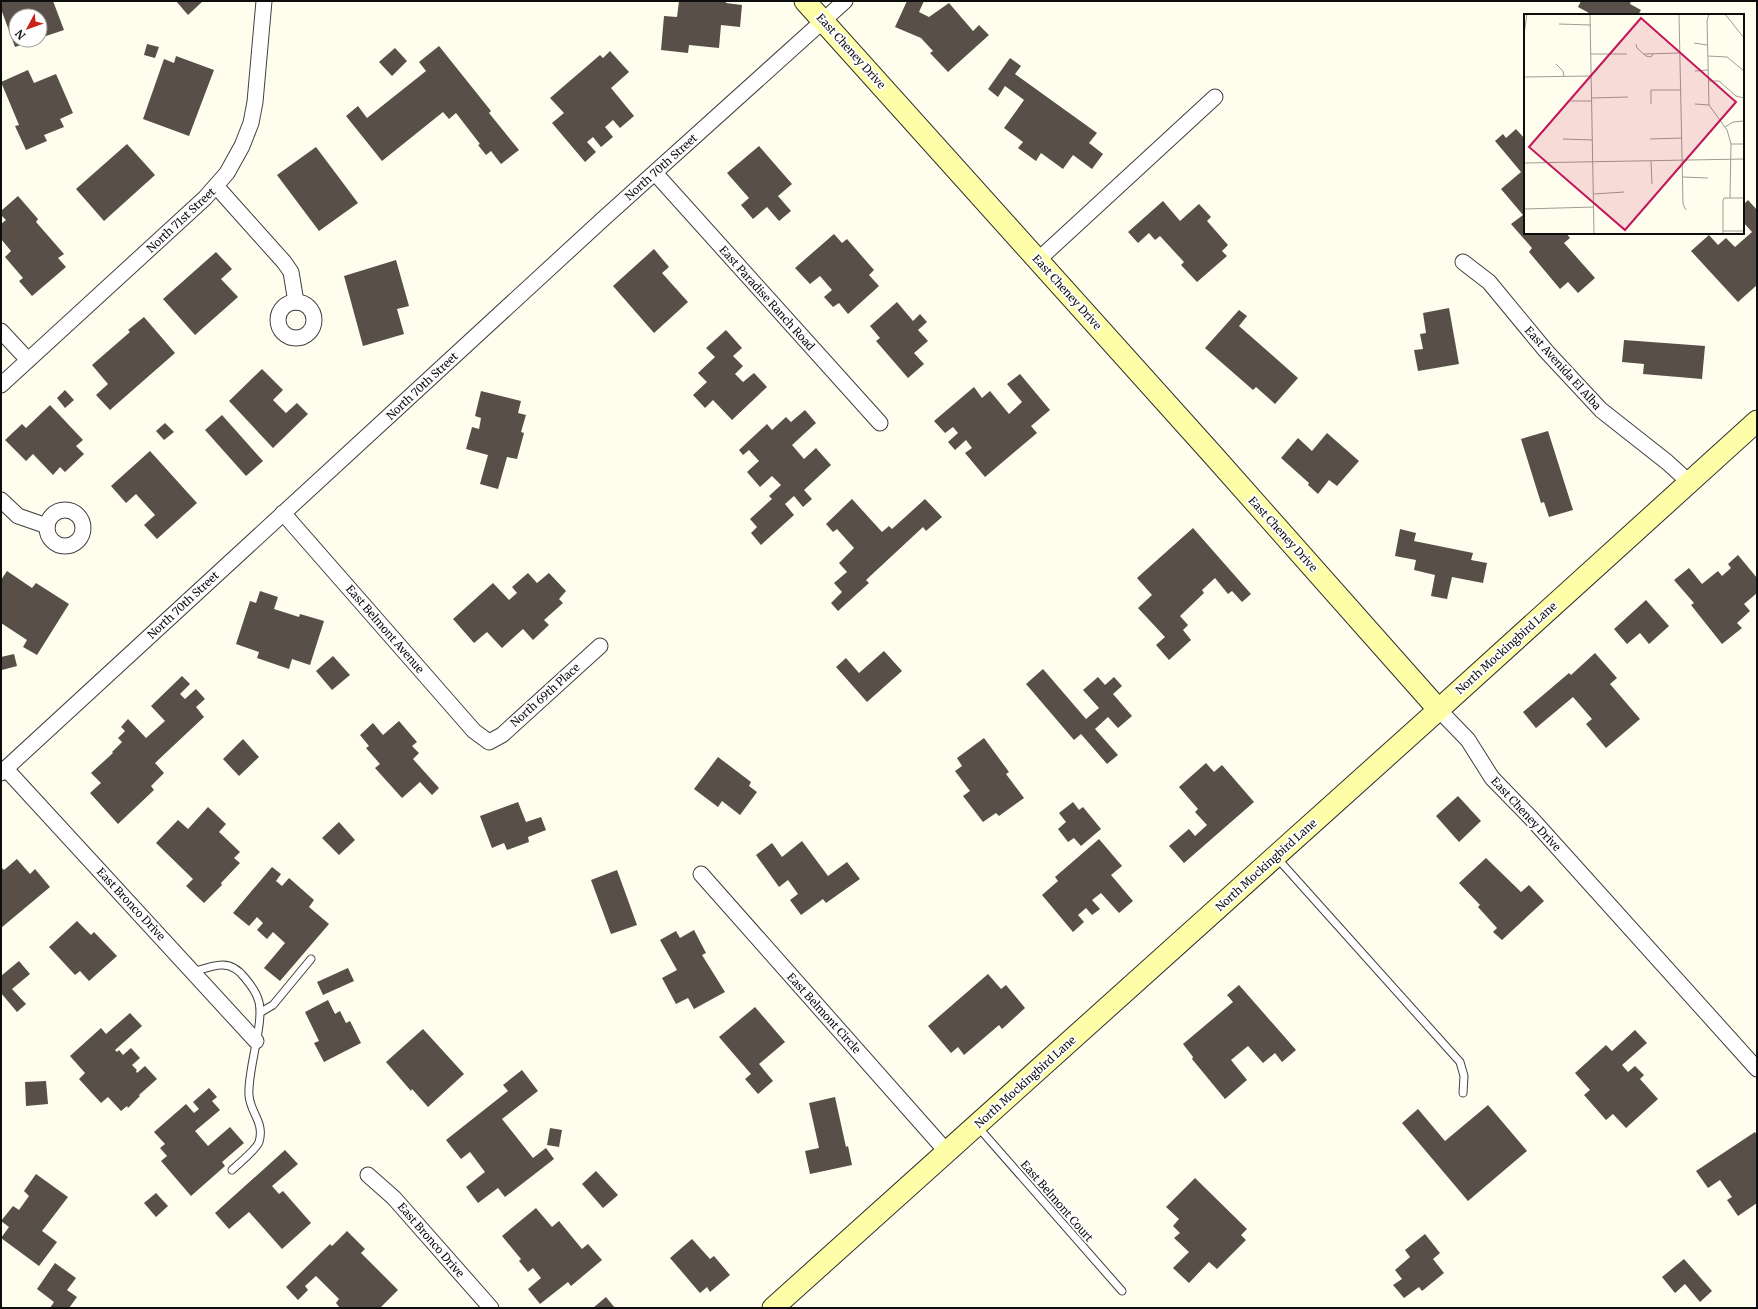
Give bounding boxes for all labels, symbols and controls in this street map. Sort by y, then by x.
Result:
north arrow [8,8,48,48]
street label: East Cheney Drive [814,11,889,92]
inset map [1524,14,1744,234]
text: N [12,26,29,42]
street label: North 70th Street [622,130,701,203]
street label: North 71st Street [144,184,219,255]
street label: East Paradise Ranch Road [716,243,818,354]
street label: East Cheney Drive [1030,252,1105,333]
street label: East Avenida El Alba [1522,323,1604,413]
street label: North 70th Street [383,349,461,423]
street label: East Cheney Drive [1246,494,1321,575]
street label: North 70th Street [144,568,222,642]
street label: East Belmont Avenue [343,582,427,676]
street label: North Mockingbird Lane [1453,599,1560,697]
street label: North 69th Place [507,660,583,730]
street label: East Cheney Drive [1488,774,1564,854]
street label: North Mockingbird Lane [1213,816,1320,914]
street label: East Bronco Drive [94,865,168,943]
street label: East Belmont Circle [784,970,864,1056]
street label: North Mockingbird Lane [972,1033,1079,1131]
street label: East Belmont Court [1018,1157,1097,1245]
street label: East Bronco Drive [395,1200,467,1280]

